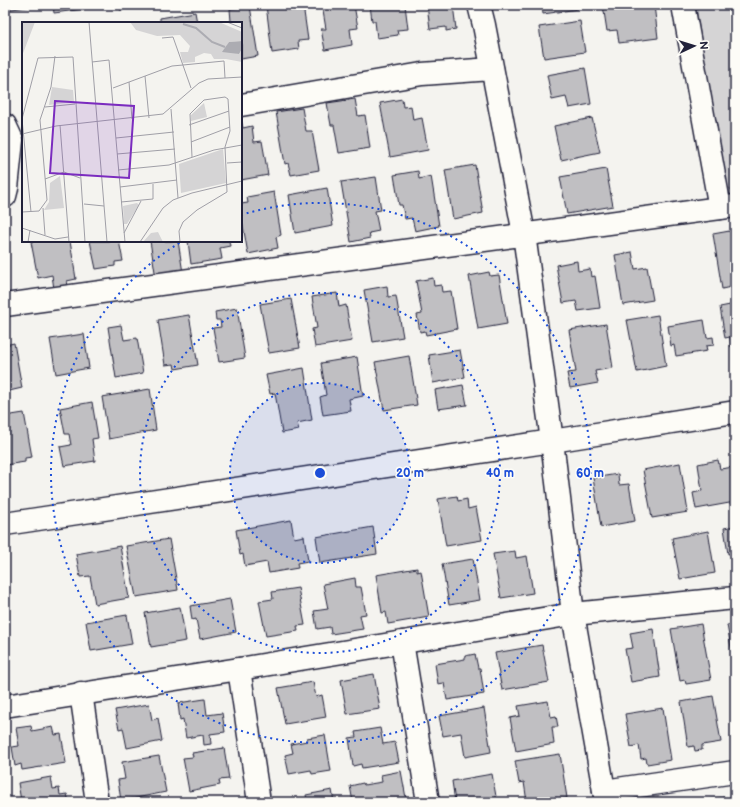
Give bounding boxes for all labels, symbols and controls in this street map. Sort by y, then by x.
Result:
inset map [22,22,242,242]
north arrow [674,26,714,66]
text: N [697,41,710,50]
centre of rings [313,466,327,480]
text: 20 m [396,466,424,481]
text: 40 m [486,466,514,481]
text: 60 m [576,466,604,481]

